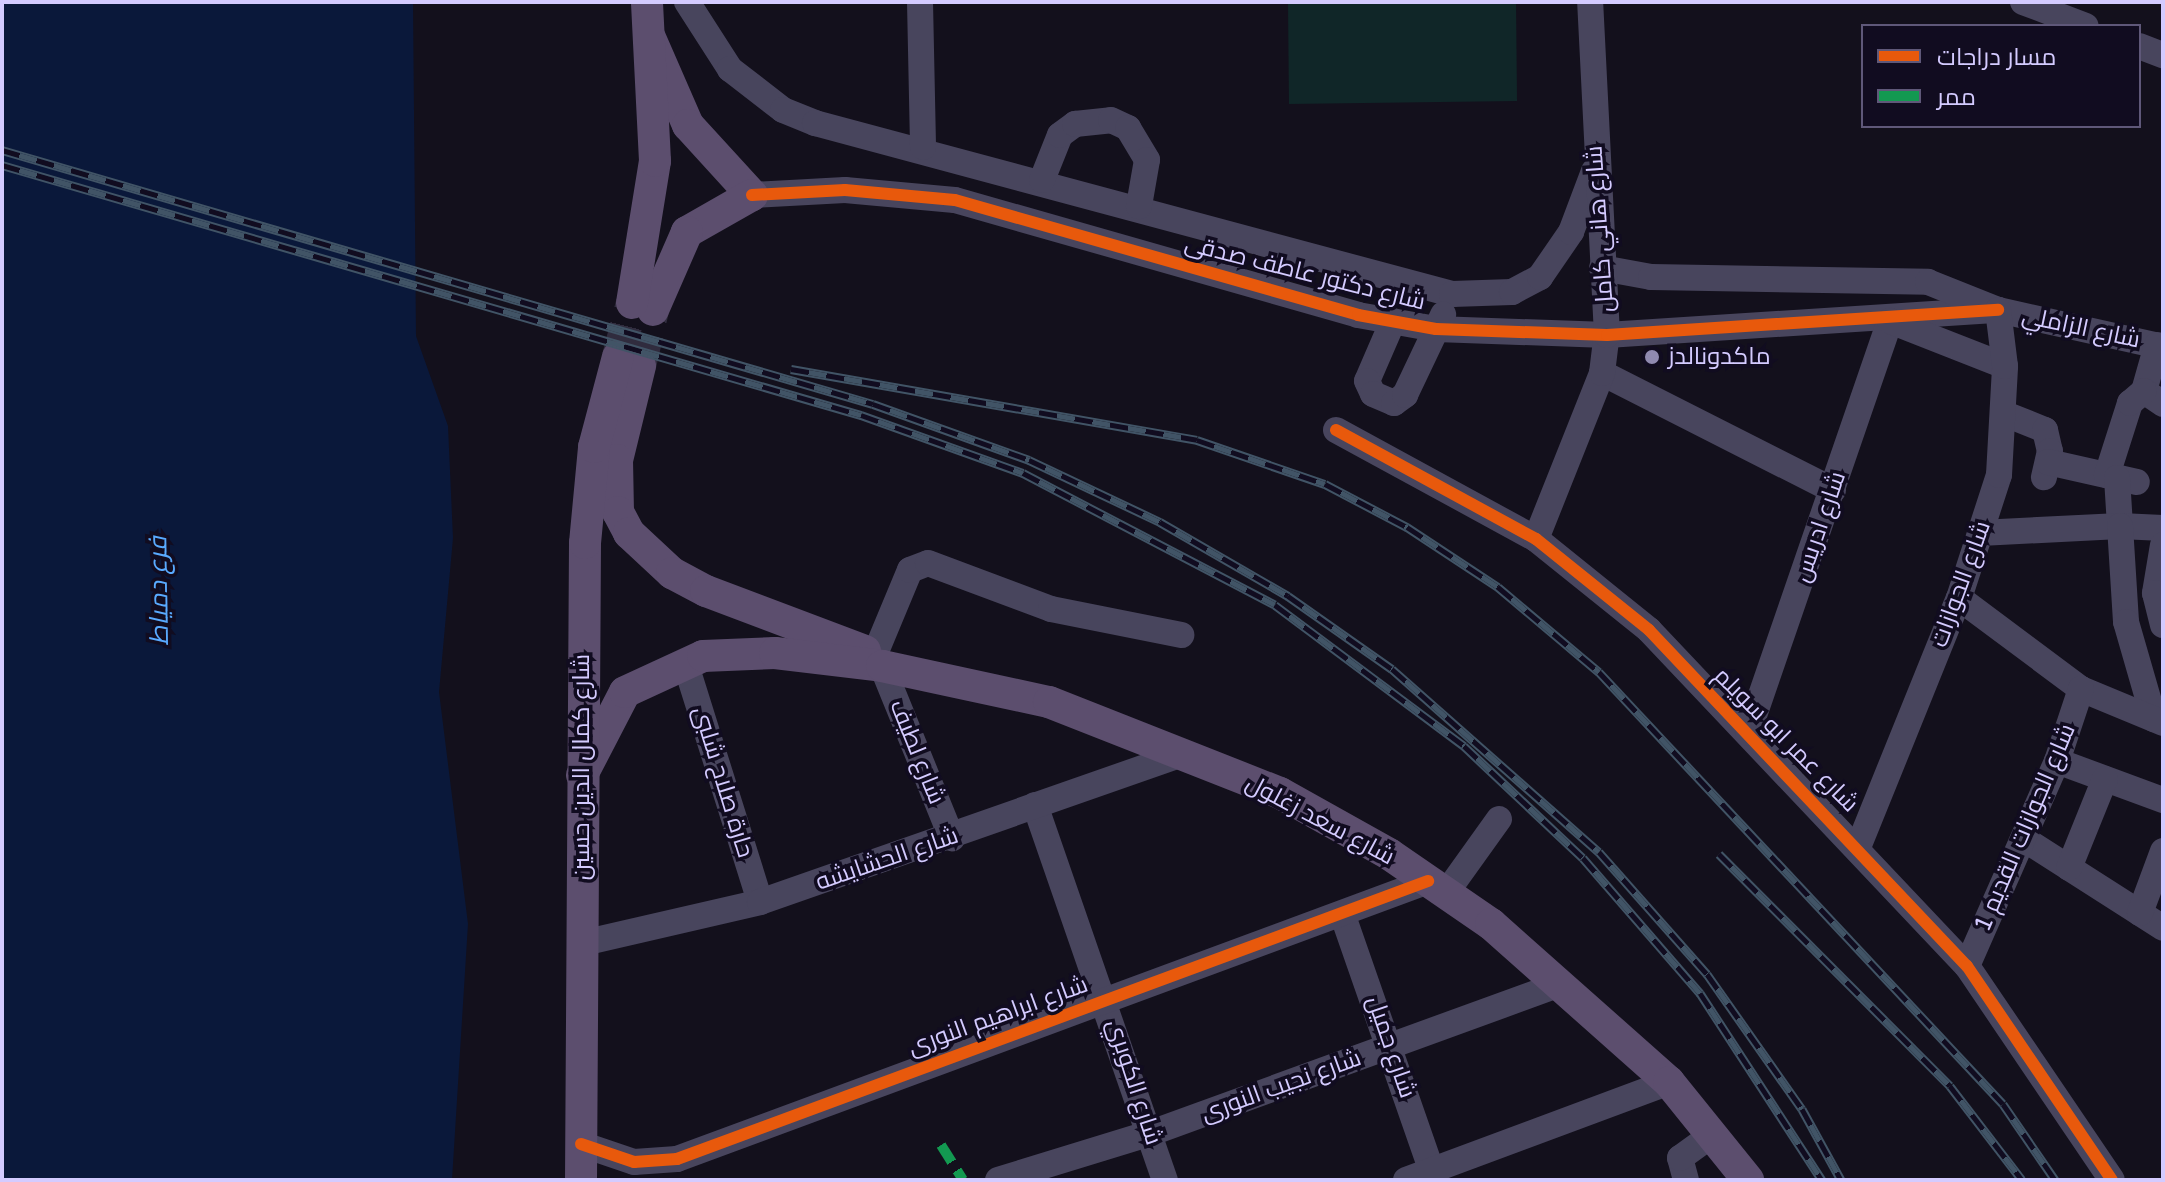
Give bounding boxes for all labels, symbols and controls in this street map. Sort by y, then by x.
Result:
legend [1861,24,2141,128]
text: مسار دراجات [1937,43,2056,72]
text: ممر [1937,83,1976,112]
street label: شارع هاني كامل [1580,145,1620,313]
street label: شارع دكتور عاطف صدقى [1182,229,1428,317]
street label: شارع الزاملي [2019,301,2143,355]
place label: ماكدونالدز [1668,343,1771,371]
marker: ماكدونالدز [1643,348,1661,366]
street label: شارع ادريس [1788,468,1852,586]
street label: شارع الجوازات [1925,517,1997,651]
water label: فرع دمياط [142,536,176,646]
street label: شارع كمال الدين حسين [568,654,596,880]
street label: شارع عمر ابو سويلم [1708,662,1864,818]
street label: شارع لطيف [883,696,951,808]
street label: حارة صلاح شلبى [686,703,760,861]
street label: شارع الجوازات القديم 1 [1968,720,2082,936]
street label: شارع سعد زغلول [1241,769,1399,871]
street label: شارع الحشايشه [812,821,962,897]
street label: شارع ابراهيم النورى [904,970,1092,1062]
street label: شارع جميل [1360,992,1422,1102]
street label: شارع الكوبري [1100,1015,1168,1149]
street label: شارع نجيب النورى [1197,1044,1365,1128]

